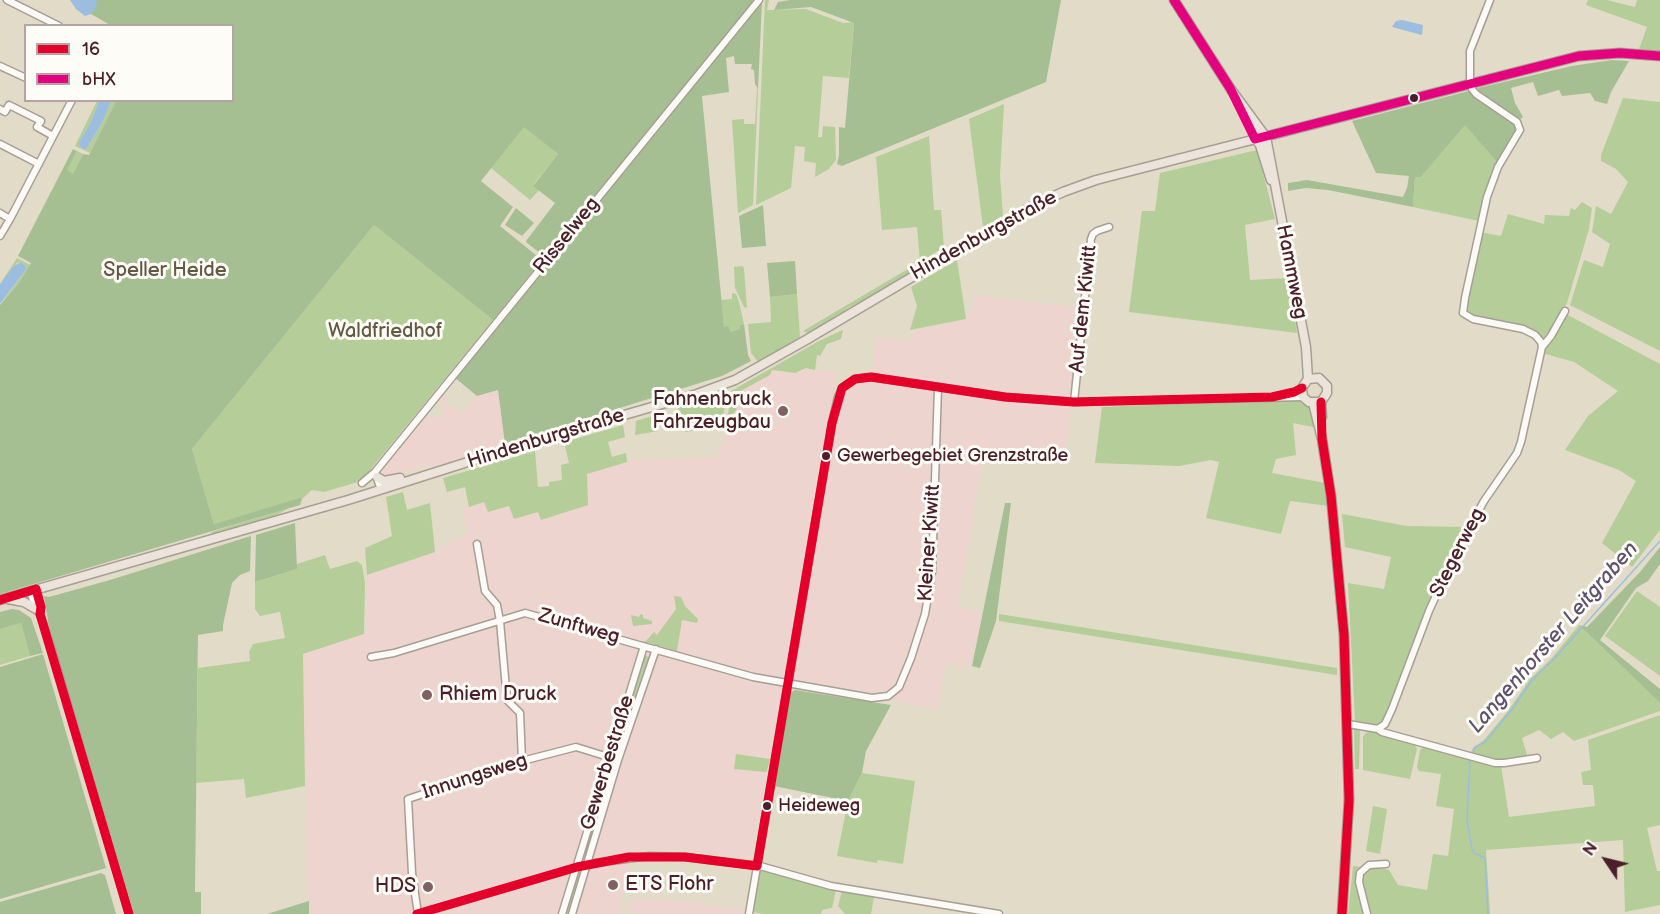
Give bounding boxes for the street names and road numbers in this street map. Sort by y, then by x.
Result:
street label: Hindenburgstraße [907,186,1061,286]
street label: Risselweg [529,193,605,279]
street label: Hammweg [1270,223,1312,321]
street label: Auf dem Kiwitt [1065,244,1103,374]
street label: Hindenburgstraße [464,404,628,474]
street label: Kleiner Kiwitt [914,484,946,602]
street label: Stegerweg [1425,504,1491,602]
street label: Zunftweg [536,604,622,650]
street label: Gewerbestraße [576,693,640,833]
street label: Innungsweg [419,749,531,805]

